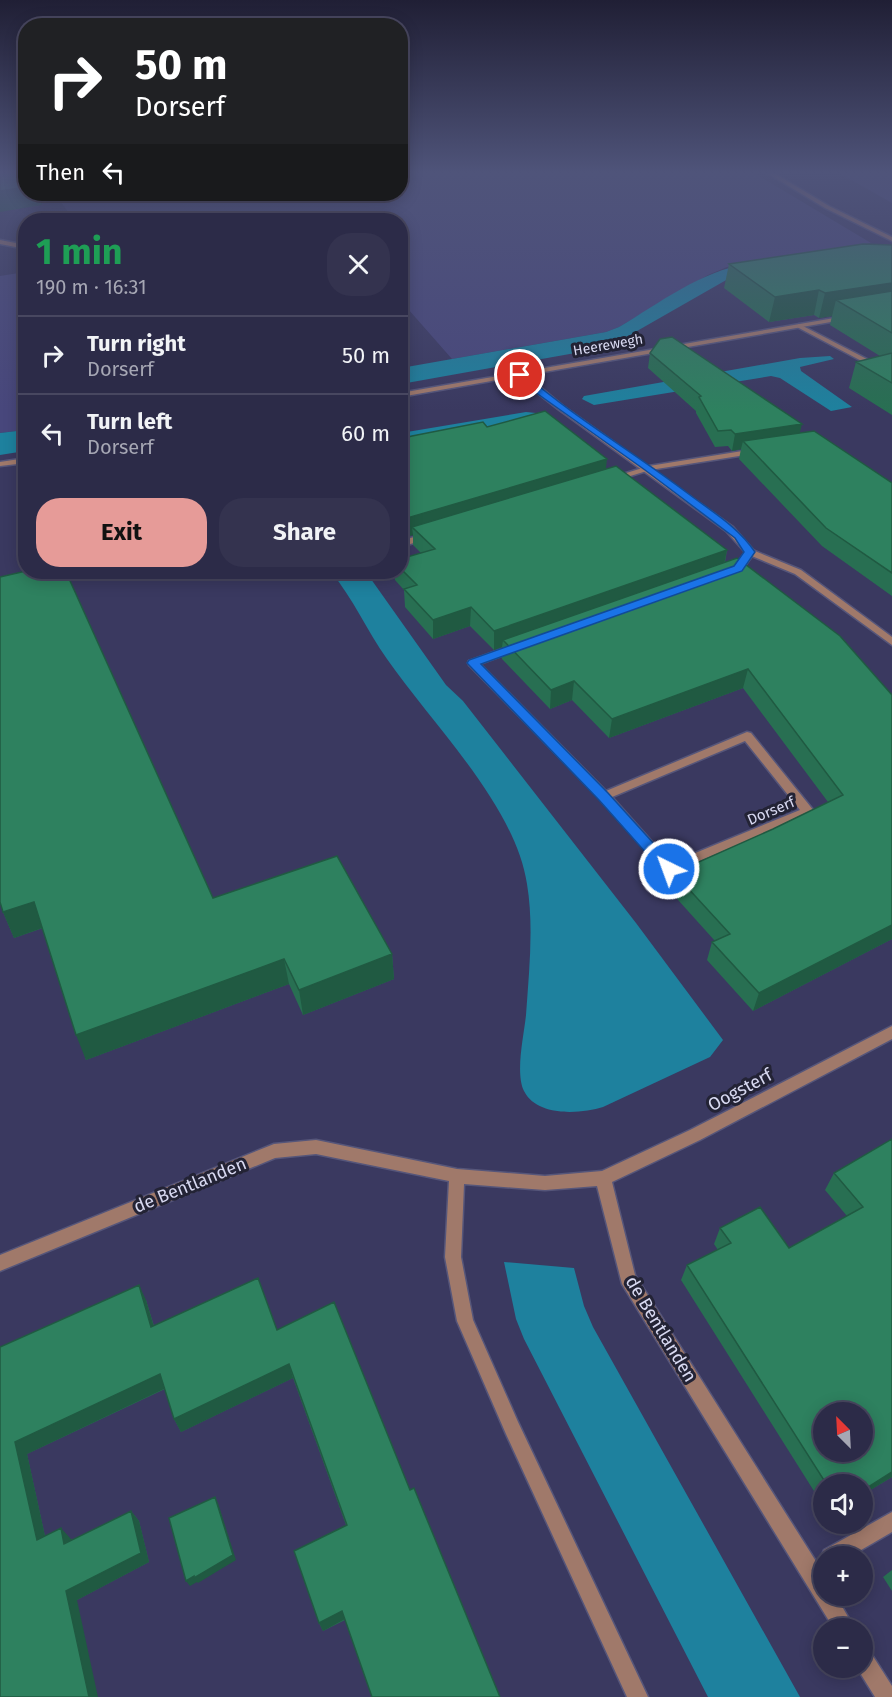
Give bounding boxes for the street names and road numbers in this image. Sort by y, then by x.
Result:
street label: Heerewegh [572,331,644,359]
street label: Dorserf [744,793,798,829]
street label: Oogsterf [704,1063,778,1116]
street label: de Bentlanden [130,1152,250,1218]
street label: de Bentlanden [621,1272,701,1386]

